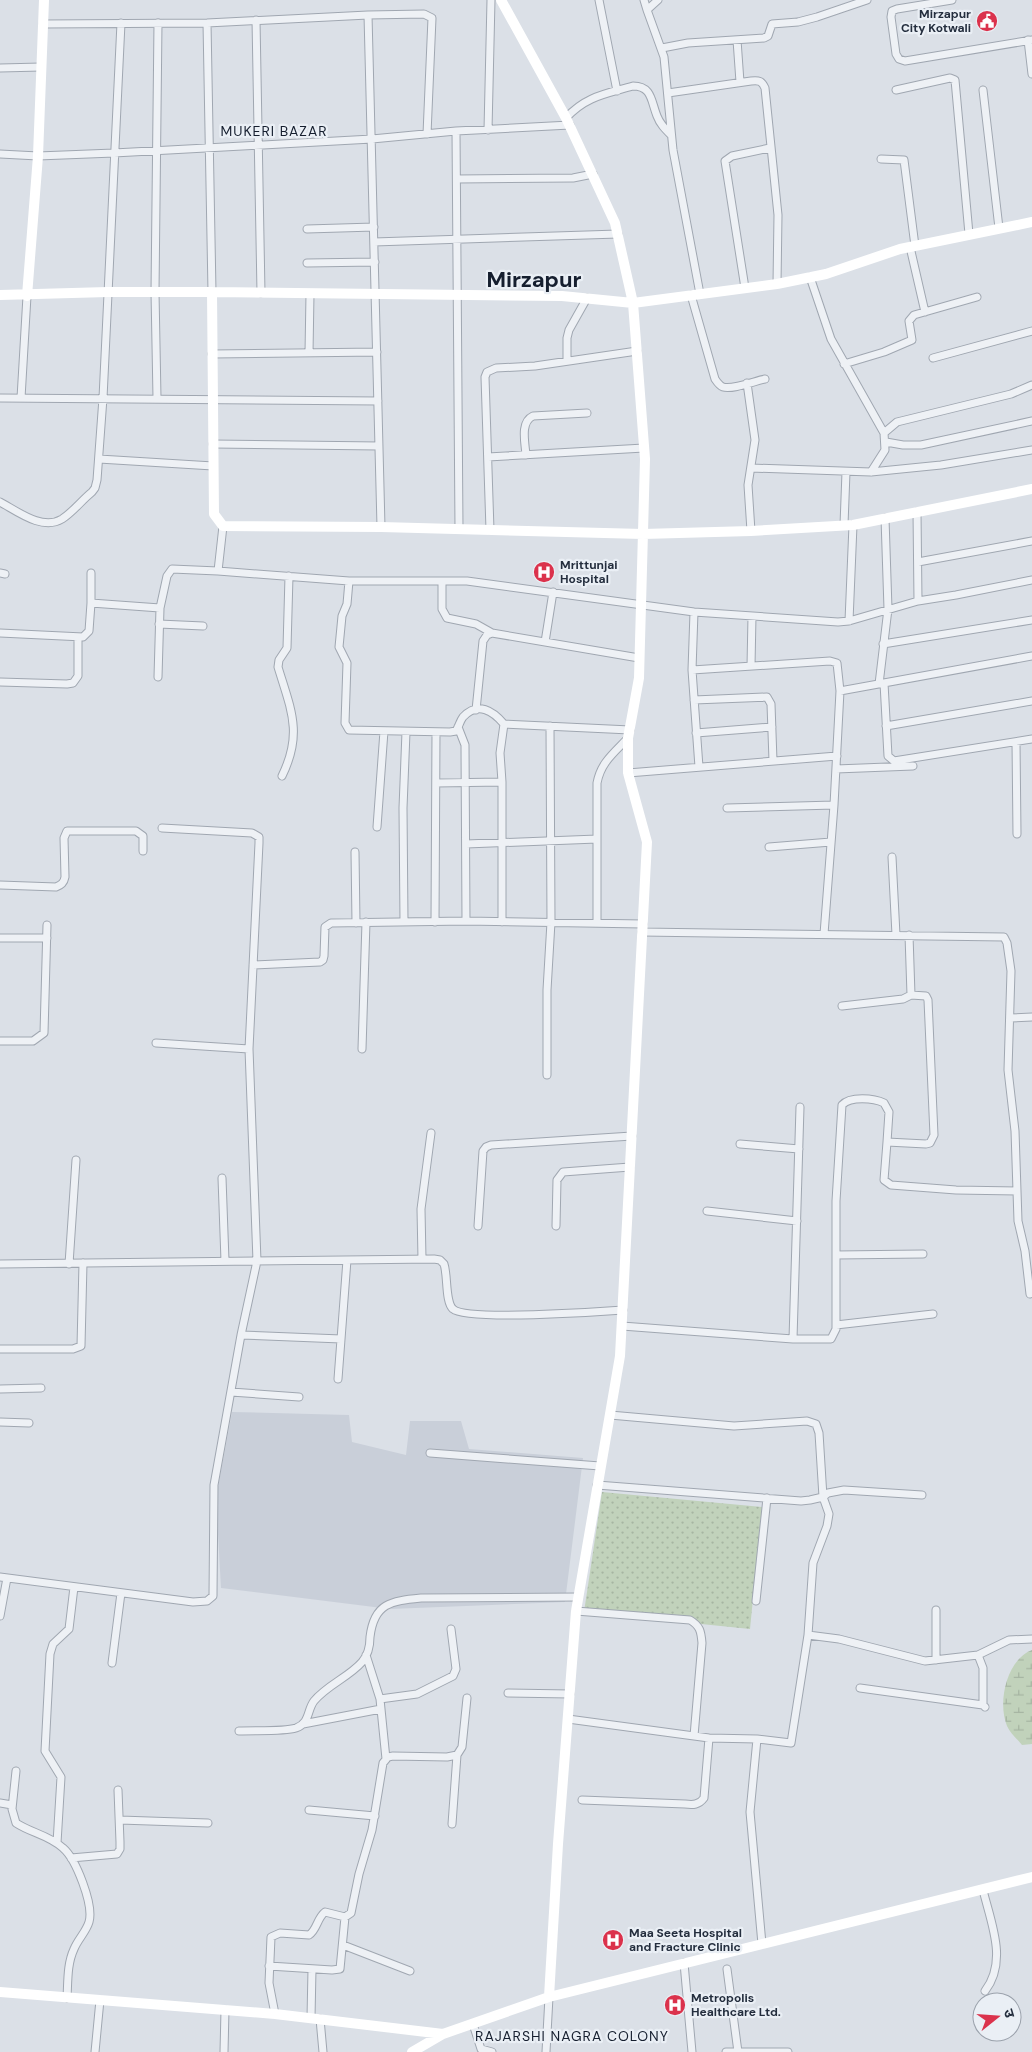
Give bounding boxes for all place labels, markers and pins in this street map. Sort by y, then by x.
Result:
place label: Mirzapur City Kotwali [901,6,971,36]
public building icon: Mirzapur City Kotwali [975,9,999,33]
place label: Mrittunjai Hospital [560,557,618,587]
hospital icon: Mrittunjai Hospital [532,560,556,584]
place label: Maa Seeta Hospital and Fracture Clinic [629,1925,742,1955]
hospital icon: Maa Seeta Hospital and Fracture Clinic [601,1928,625,1952]
place label: Metropolis Healthcare Ltd. [691,1990,781,2020]
hospital icon: Metropolis Healthcare Ltd. [663,1993,687,2017]

